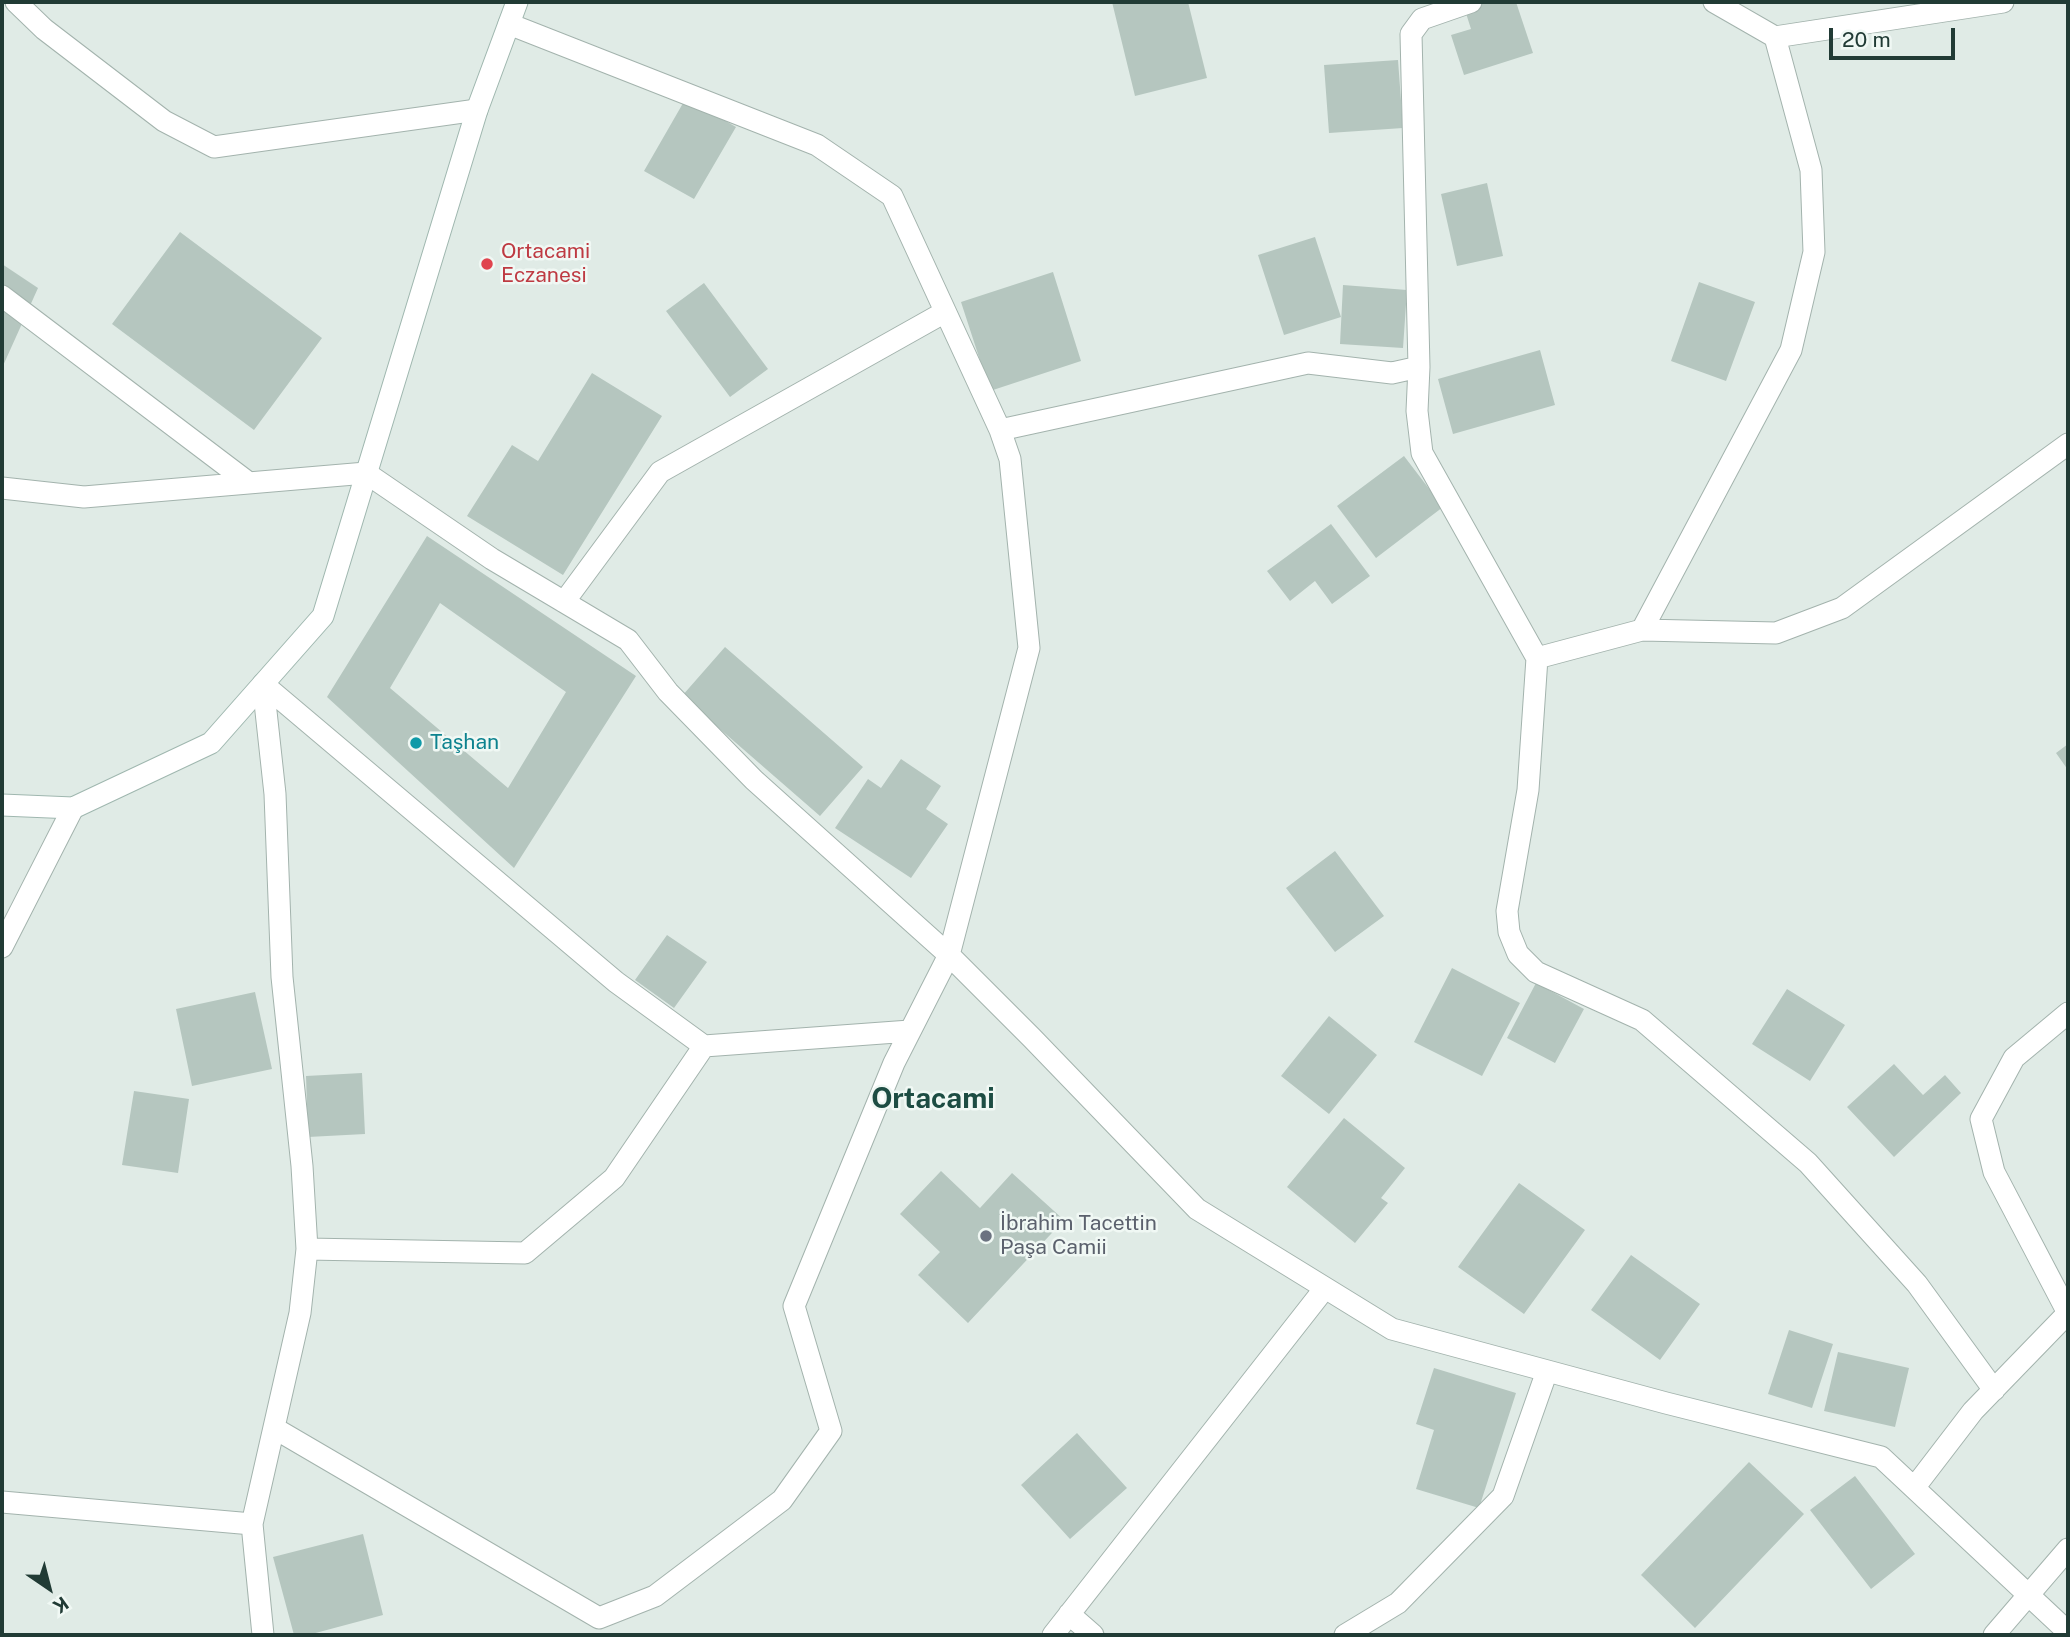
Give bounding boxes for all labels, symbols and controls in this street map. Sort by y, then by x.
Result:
scale bar [1832,14,1958,58]
text: 20 m [1842,27,1891,52]
place label: Ortacami Eczanesi [501,239,590,289]
marker: Ortacami Eczanesi [479,256,495,272]
place label: Taşhan [430,730,499,756]
marker: Taşhan [408,735,424,751]
district label: Ortacami [871,1082,995,1116]
place label: İbrahim Tacettin Paşa Camii [1000,1211,1157,1261]
marker: İbrahim Tacettin Paşa Camii [978,1228,994,1244]
north arrow [14,1553,84,1623]
text: K [49,1592,73,1618]

